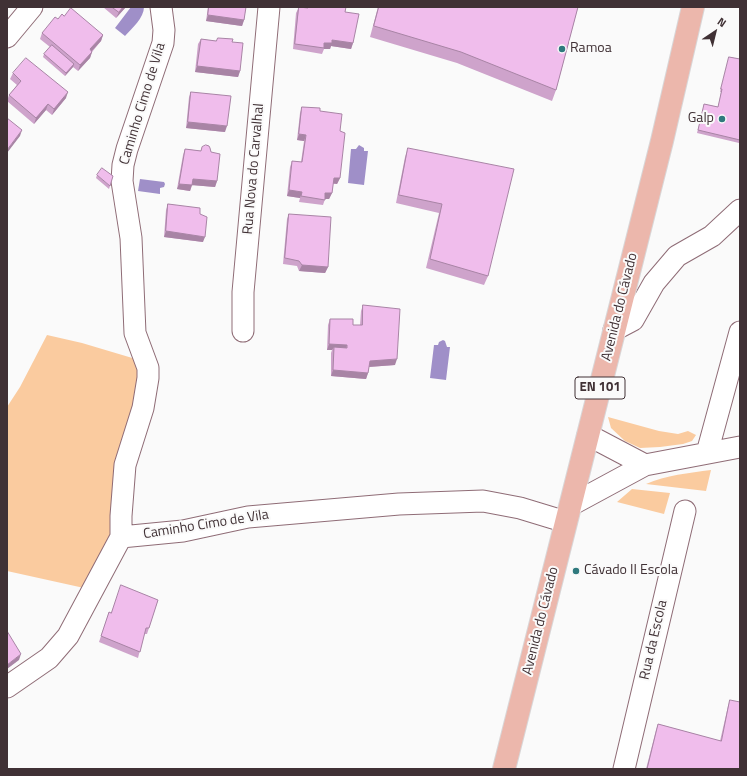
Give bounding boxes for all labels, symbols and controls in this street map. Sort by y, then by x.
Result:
north arrow [695,12,735,52]
text: N [714,13,730,31]
street label: Caminho Cimo de Vila [116,41,170,167]
place label: Ramoa [570,41,612,57]
marker: Ramoa [557,44,567,54]
street label: Rua Nova do Carvalhal [240,103,268,235]
place label: Galp [688,111,714,127]
marker: Galp [717,114,727,124]
street label: Avenida do Cávado [598,251,642,363]
road number: EN 101 [575,377,625,399]
street label: Caminho Cimo de Vila [142,507,270,543]
place label: Cávado II Escola [584,563,678,579]
street label: Avenida do Cávado [519,565,563,677]
marker: Cávado II Escola [571,566,581,576]
street label: Rua da Escola [637,598,671,682]

